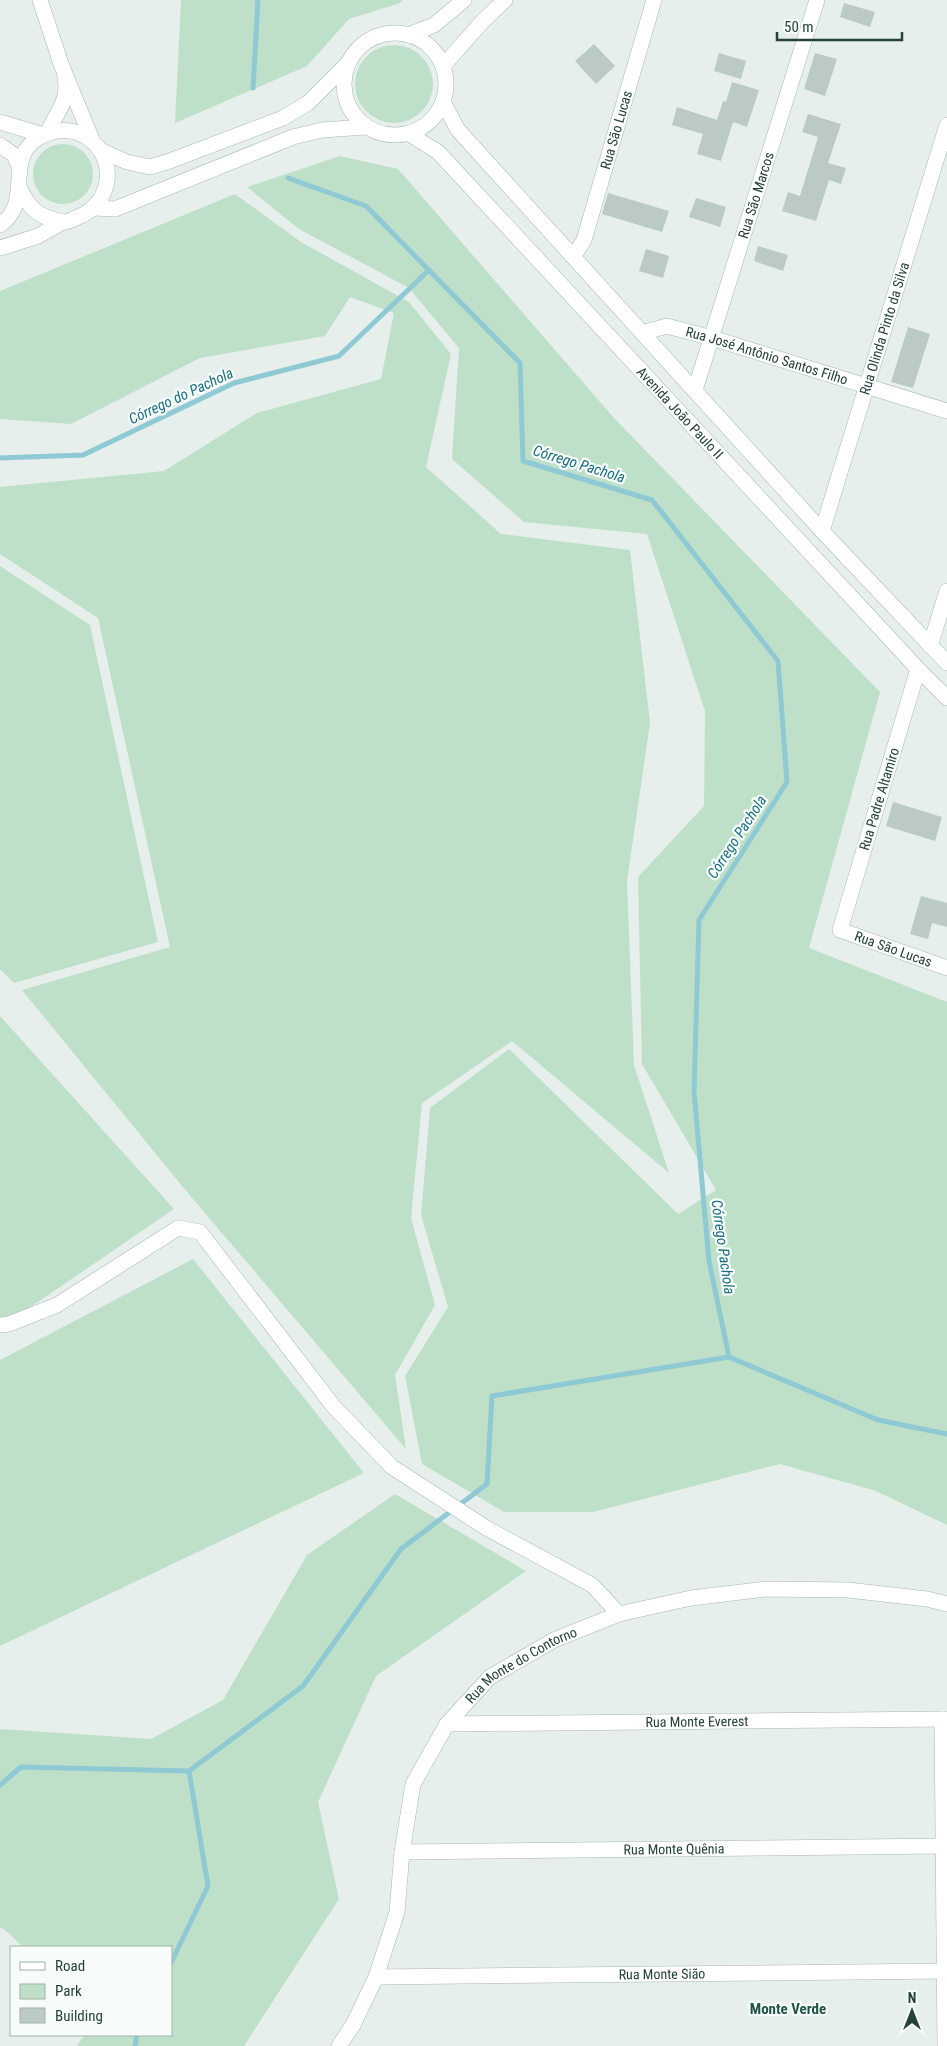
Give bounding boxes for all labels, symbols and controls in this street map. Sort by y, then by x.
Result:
scale bar [777,10,902,42]
text: 50 m [784,18,814,36]
street label: Rua São Lucas [597,89,635,171]
street label: Rua São Marcos [735,150,777,241]
street label: Rua Olinda Pinto da Silva [856,260,912,397]
street label: Rua José Antônio Santos Filho [684,323,850,388]
water label: Córrego do Pachola [126,364,236,428]
street label: Avenida João Paulo II [634,364,727,462]
water label: Córrego Pachola [531,441,627,487]
street label: Rua Padre Altamiro [856,746,902,852]
water label: Córrego Pachola [703,792,771,882]
street label: Rua São Lucas [852,928,934,970]
water label: Córrego Pachola [707,1199,739,1295]
street label: Rua Monte do Contorno [462,1624,579,1707]
street label: Rua Monte Everest [645,1713,749,1730]
street label: Rua Monte Quênia [623,1840,725,1858]
legend [10,1946,172,2036]
text: Road [55,1957,85,1975]
street label: Rua Monte Sião [619,1966,705,1982]
text: Park [55,1982,82,2000]
north arrow [887,1986,937,2036]
text: N [908,1990,916,2006]
district label: Monte Verde [750,2000,826,2018]
text: Building [55,2007,103,2025]

